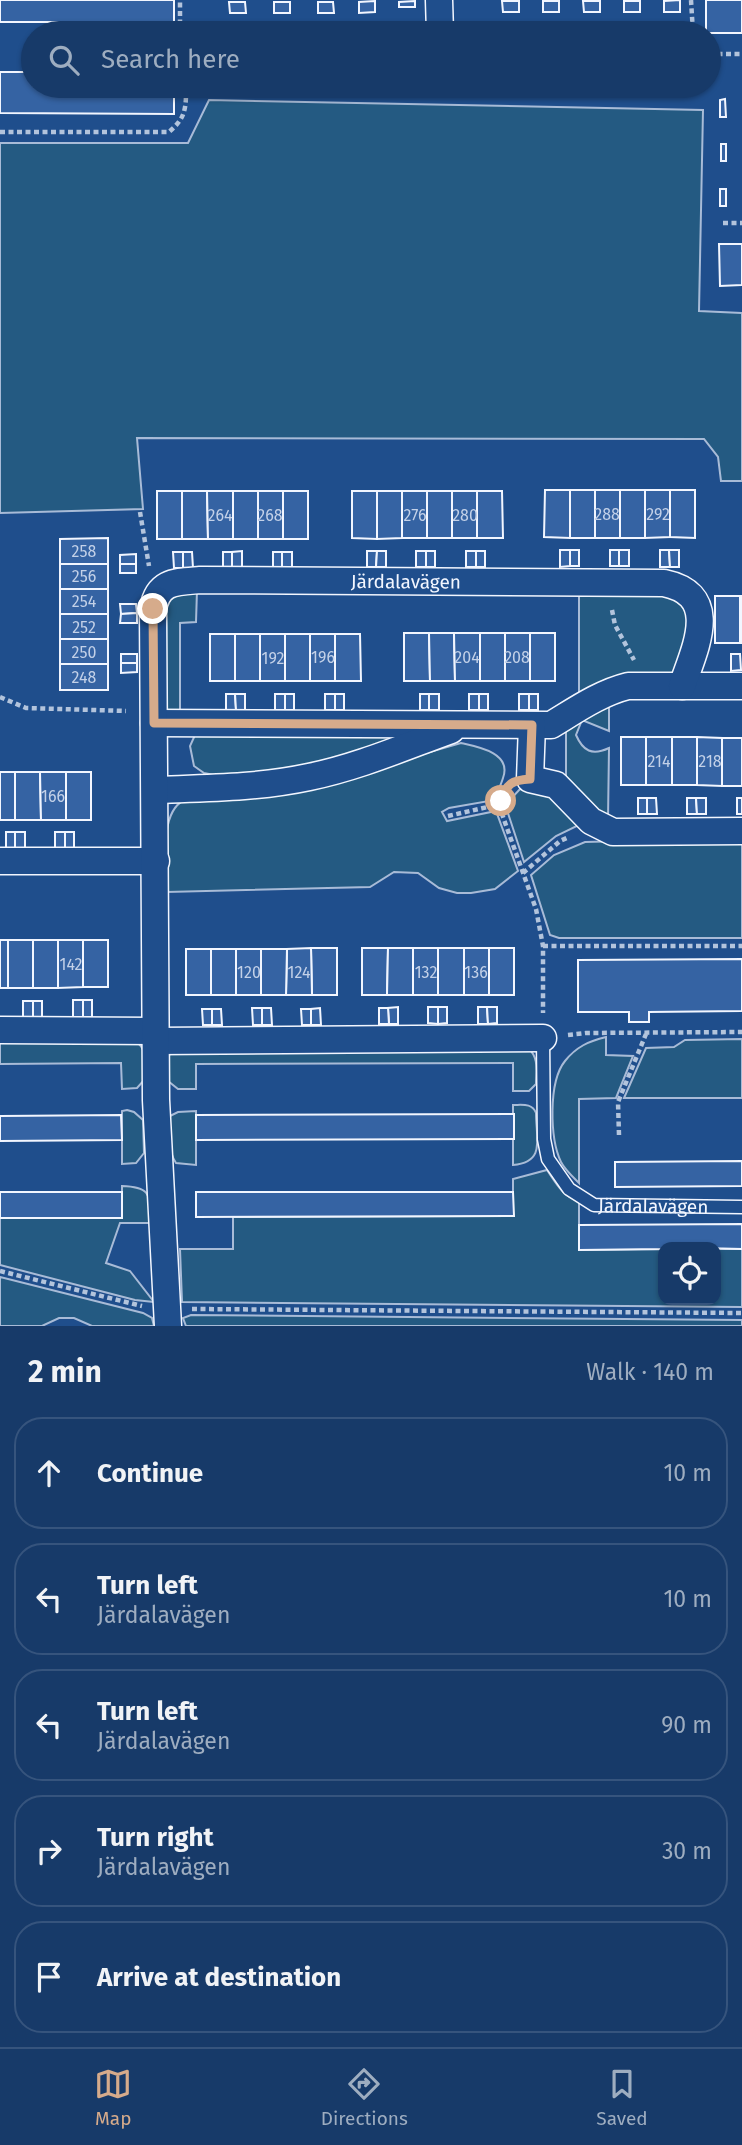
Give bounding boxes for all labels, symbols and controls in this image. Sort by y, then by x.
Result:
search box [21,21,721,98]
icon: search [45,41,83,79]
text: Search here [101,44,240,75]
house number: 288 [594,505,620,524]
house number: 292 [646,505,670,524]
house number: 264 [208,506,233,525]
house number: 268 [257,506,283,525]
house number: 276 [403,506,427,525]
house number: 280 [452,506,478,525]
house number: 258 [72,542,97,561]
house number: 256 [72,567,96,586]
street label: Järdalavägen [351,569,461,593]
house number: 254 [72,592,97,611]
route end [137,593,168,624]
house number: 252 [72,618,96,637]
house number: 250 [72,643,96,662]
house number: 196 [311,648,335,667]
house number: 204 [454,648,480,667]
house number: 208 [504,648,530,667]
house number: 192 [262,649,285,668]
house number: 248 [72,668,97,687]
house number: 214 [648,752,671,771]
house number: 218 [698,752,722,771]
route start [485,785,516,816]
house number: 166 [41,787,65,806]
house number: 142 [59,955,83,974]
house number: 120 [237,963,261,982]
house number: 124 [288,963,311,982]
house number: 132 [415,963,437,982]
house number: 136 [464,963,488,982]
street label: Järdalavägen [598,1194,709,1218]
map controls [658,1242,721,1305]
button: locate [658,1242,721,1305]
text: 2 min [28,1354,102,1390]
text: Walk · 140 m [586,1358,714,1386]
icon: ahead [30,1454,68,1492]
text: Continue [97,1458,203,1489]
text: 10 m [663,1459,712,1487]
text: Turn left [97,1570,198,1601]
icon: left [30,1580,68,1618]
text: 10 m [663,1585,712,1613]
text: Järdalavägen [97,1601,230,1629]
text: Turn left [97,1696,198,1727]
icon: left [30,1706,68,1744]
text: 90 m [661,1711,712,1739]
text: Järdalavägen [97,1727,230,1755]
text: Turn right [97,1822,214,1853]
icon: right [30,1832,68,1870]
text: 30 m [662,1837,712,1865]
text: Järdalavägen [97,1853,230,1881]
icon: arrive [30,1958,68,1996]
text: Arrive at destination [97,1962,341,1993]
tab: Map [94,2065,132,2130]
tab: Directions [321,2065,408,2130]
tab: Saved [596,2065,648,2130]

